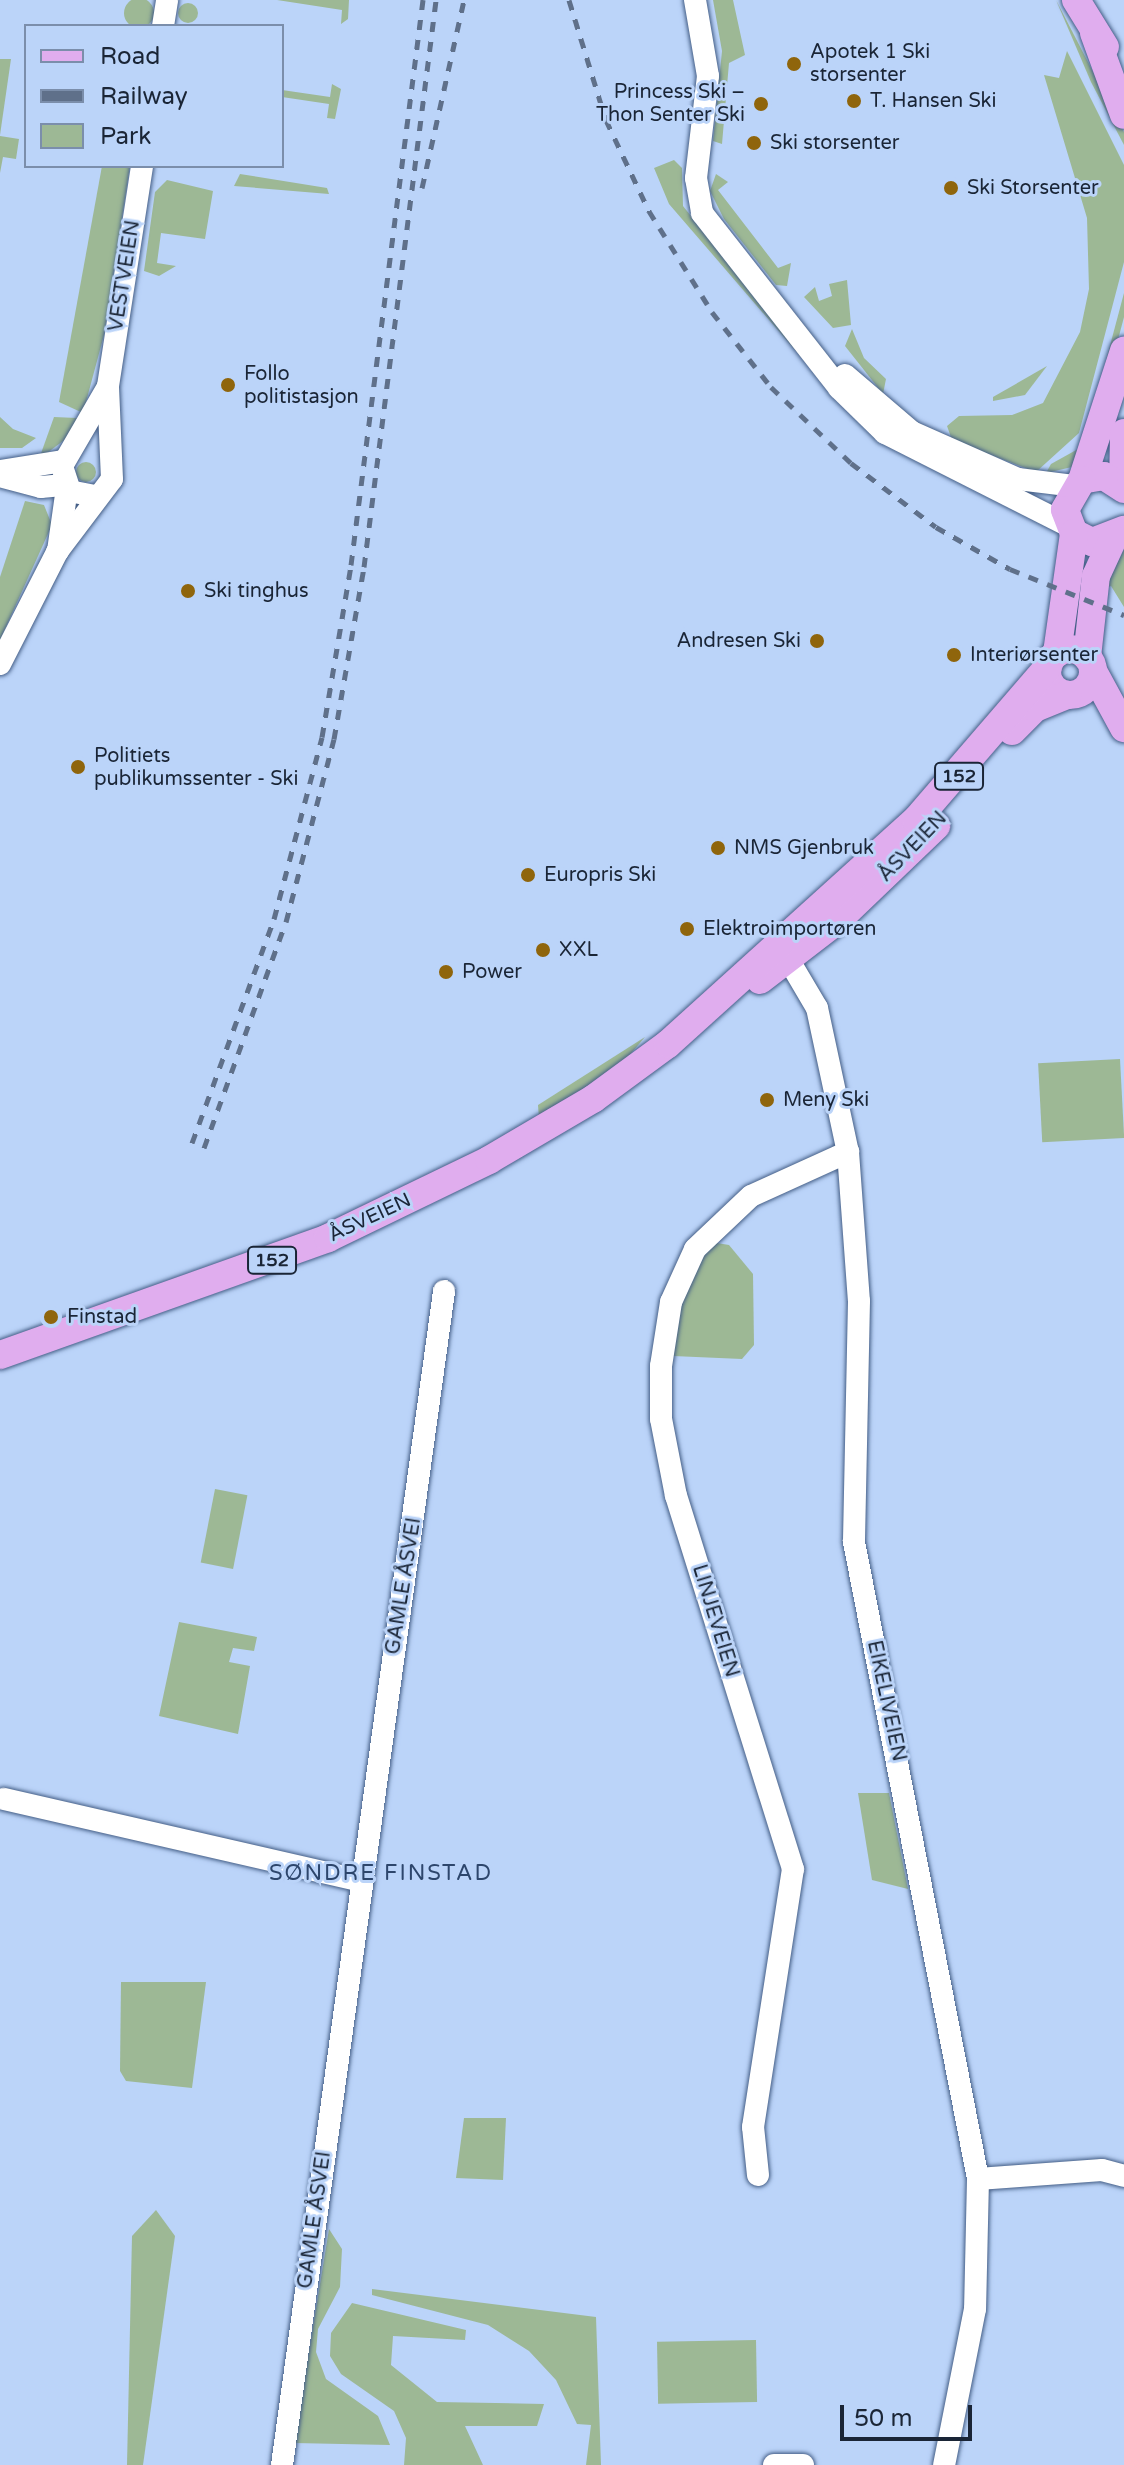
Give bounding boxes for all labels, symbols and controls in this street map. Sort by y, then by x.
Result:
legend [24,24,284,168]
place label: Apotek 1 Ski storsenter [810,40,930,87]
text: Road [100,42,160,71]
marker: Apotek 1 Ski storsenter [785,55,803,73]
place label: Princess Ski – Thon Senter Ski [596,80,745,127]
text: Railway [100,82,188,111]
place label: T. Hansen Ski [870,89,996,113]
marker: T. Hansen Ski [845,92,863,110]
marker: Princess Ski – Thon Senter Ski [752,95,770,113]
text: Park [100,122,151,151]
place label: Ski storsenter [770,131,899,155]
marker: Ski storsenter [745,134,763,152]
place label: Ski Storsenter [967,176,1099,200]
marker: Ski Storsenter [942,179,960,197]
street label: VESTVEIEN [104,219,146,333]
place label: Follo politistasjon [244,362,359,409]
marker: Follo politistasjon [219,376,237,394]
place label: Ski tinghus [204,579,309,603]
marker: Ski tinghus [179,582,197,600]
place label: Andresen Ski [676,629,801,653]
marker: Andresen Ski [808,632,826,650]
place label: Interiørsenter [970,643,1098,667]
marker: Interiørsenter [945,646,963,664]
place label: Politiets publikumssenter - Ski [94,744,298,791]
marker: Politiets publikumssenter - Ski [69,758,87,776]
road number: 152 [933,762,985,790]
street label: ÅSVEIEN [874,807,952,887]
place label: NMS Gjenbruk [734,836,874,860]
marker: NMS Gjenbruk [709,839,727,857]
place label: Europris Ski [544,863,656,887]
marker: Europris Ski [519,866,537,884]
place label: Elektroimportøren [703,917,876,941]
marker: Elektroimportøren [678,920,696,938]
place label: XXL [559,938,598,962]
marker: XXL [534,941,552,959]
place label: Power [462,960,522,984]
marker: Power [437,963,455,981]
place label: Meny Ski [783,1088,869,1112]
marker: Meny Ski [758,1091,776,1109]
street label: ÅSVEIEN [325,1188,415,1248]
road number: 152 [246,1246,298,1274]
place label: Finstad [67,1305,137,1329]
marker: Finstad [42,1308,60,1326]
street label: GAMLE ÅSVEI [381,1516,427,1656]
street label: LINJEVEIEN [686,1562,744,1680]
street label: EIKELIVEIEN [861,1638,911,1764]
district label: SØNDRE FINSTAD [269,1861,493,1887]
street label: GAMLE ÅSVEI [293,2150,337,2290]
scale bar [844,2389,976,2439]
text: 50 m [854,2404,912,2433]

